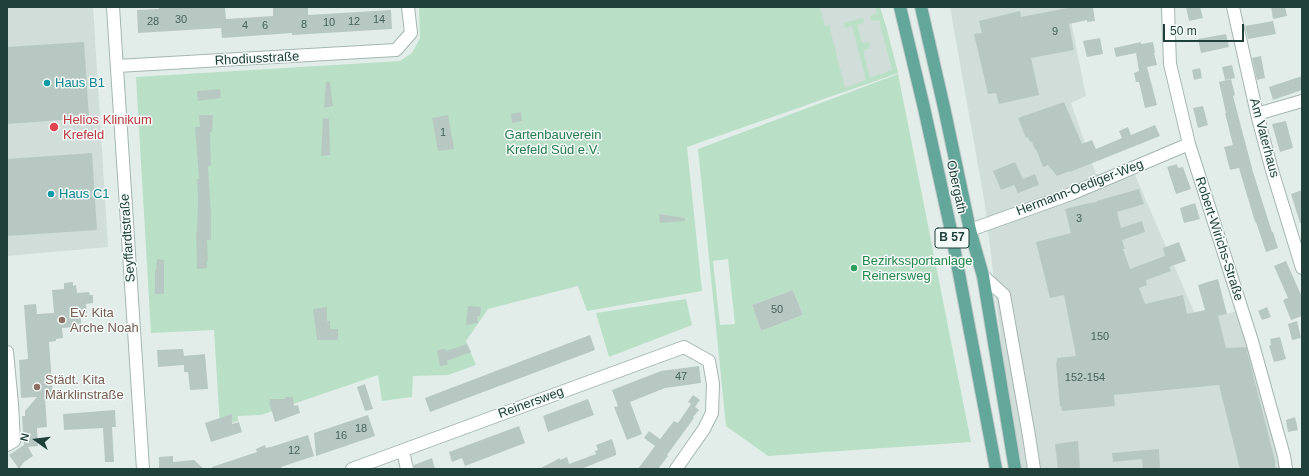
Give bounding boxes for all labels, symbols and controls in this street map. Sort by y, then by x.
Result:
house number: 30 [175,13,187,27]
house number: 14 [373,13,385,27]
house number: 28 [147,15,159,29]
house number: 12 [348,15,360,29]
house number: 10 [323,16,335,30]
scale bar [1165,16,1246,42]
house number: 8 [301,18,307,32]
house number: 4 [242,19,248,33]
house number: 6 [262,19,268,33]
text: 50 m [1170,24,1197,38]
house number: 9 [1052,25,1058,39]
street label: Rhodiusstraße [214,49,300,69]
place label: Haus B1 [55,75,105,91]
marker: Haus B1 [42,78,52,88]
street label: Am Vaterhaus [1246,97,1282,179]
place label: Helios Klinikum Krefeld [63,112,152,143]
marker: Helios Klinikum Krefeld [48,121,60,133]
house number: 1 [440,126,446,140]
park label: Gartenbauverein Krefeld Süd e.V. [505,127,601,158]
street label: Hermann-Oediger-Weg [1014,157,1146,219]
street label: Obergath [943,159,969,215]
street label: Robert-Wirichs-Straße [1192,175,1246,303]
place label: Haus C1 [59,186,110,202]
marker: Haus C1 [46,189,56,199]
street label: Seyffardtstraße [117,193,139,283]
house number: 3 [1076,212,1082,226]
road number: B 57 [935,228,969,248]
place label: Bezirkssportanlage Reinersweg [862,253,973,284]
marker: Bezirkssportanlage Reinersweg [849,263,859,273]
house number: 50 [771,303,783,317]
place label: Ev. Kita Arche Noah [70,305,139,336]
marker: Ev. Kita Arche Noah [57,315,67,325]
house number: 150 [1091,330,1109,344]
house number: 47 [675,370,687,384]
house number: 152-154 [1065,371,1105,385]
place label: Städt. Kita Märklinstraße [45,372,124,403]
marker: Städt. Kita Märklinstraße [32,382,42,392]
street label: Reinersweg [496,384,566,422]
north arrow [16,420,56,460]
house number: 18 [355,422,367,436]
house number: 16 [335,429,347,443]
text: N [18,432,31,442]
house number: 12 [288,444,300,458]

